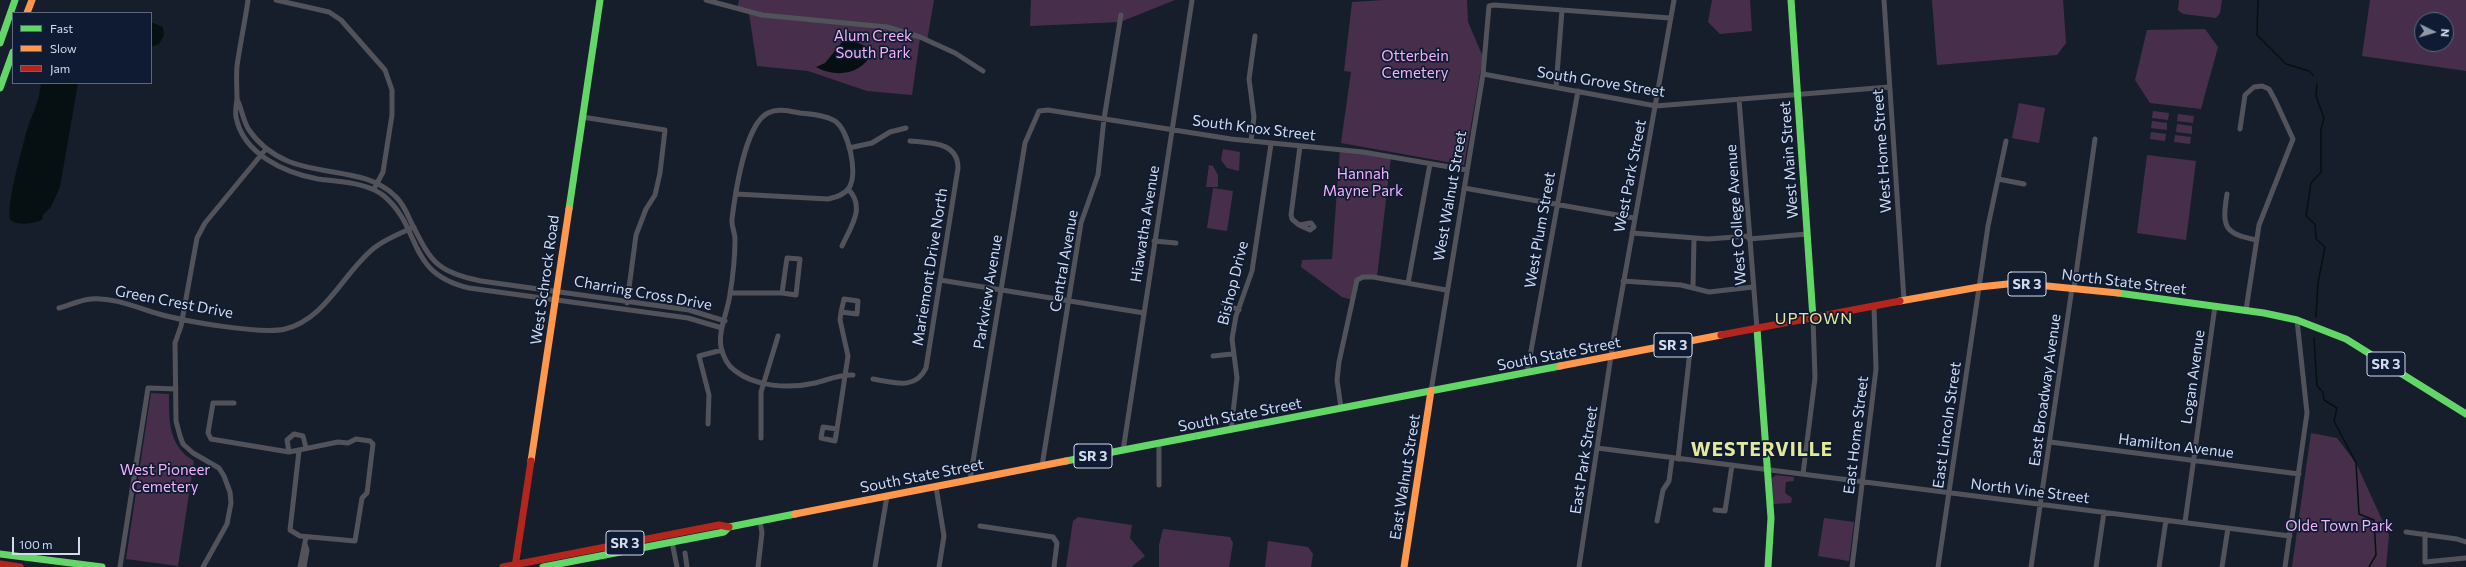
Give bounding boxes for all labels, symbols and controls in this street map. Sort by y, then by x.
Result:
legend [12,12,152,84]
north arrow [2414,12,2454,52]
text: Fast [50,21,73,35]
park label: Alum Creek South Park [834,27,912,62]
text: N [2439,28,2452,38]
text: Slow [50,41,77,55]
park label: Otterbein Cemetery [1381,47,1449,82]
text: Jam [50,61,70,75]
street label: South Grove Street [1535,63,1667,101]
street label: West Home Street [1869,88,1895,214]
street label: West Main Street [1776,101,1802,219]
street label: South Knox Street [1191,111,1317,145]
street label: West Park Street [1610,118,1650,234]
street label: West Walnut Street [1430,129,1470,263]
street label: West College Avenue [1722,144,1750,286]
street label: Hiawatha Avenue [1127,164,1163,284]
park label: Hannah Mayne Park [1323,165,1403,200]
street label: West Plum Street [1521,170,1559,290]
street label: Mariemont Drive North [909,187,951,347]
street label: Central Avenue [1046,209,1082,313]
street label: West Schrock Road [527,214,563,346]
street label: Parkview Avenue [970,234,1006,350]
street label: Bishop Drive [1214,239,1252,327]
street label: North State Street [2060,265,2188,299]
street label: Charring Cross Drive [573,272,713,314]
road number: SR 3 [2008,272,2046,296]
street label: Green Crest Drive [113,282,235,322]
district label: UPTOWN [1775,309,1853,329]
street label: East Broadway Avenue [2025,313,2065,467]
street label: Logan Avenue [2177,329,2209,425]
street label: South State Street [1496,333,1622,375]
road number: SR 3 [1654,333,1692,357]
road number: SR 3 [2367,352,2405,376]
street label: East Lincoln Street [1929,361,1965,489]
street label: East Home Street [1840,375,1872,495]
street label: South State Street [1177,394,1303,436]
street label: East Park Street [1567,405,1601,515]
street label: East Walnut Street [1386,413,1424,541]
street label: Hamilton Avenue [2117,430,2235,462]
district label: WESTERVILLE [1691,439,1833,461]
road number: SR 3 [1074,444,1112,468]
street label: South State Street [859,455,985,497]
park label: West Pioneer Cemetery [120,461,210,496]
street label: North Vine Street [1969,475,2091,507]
park label: Olde Town Park [2285,517,2393,535]
scale bar [14,529,82,555]
road number: SR 3 [606,531,644,555]
text: 100 m [19,537,53,551]

